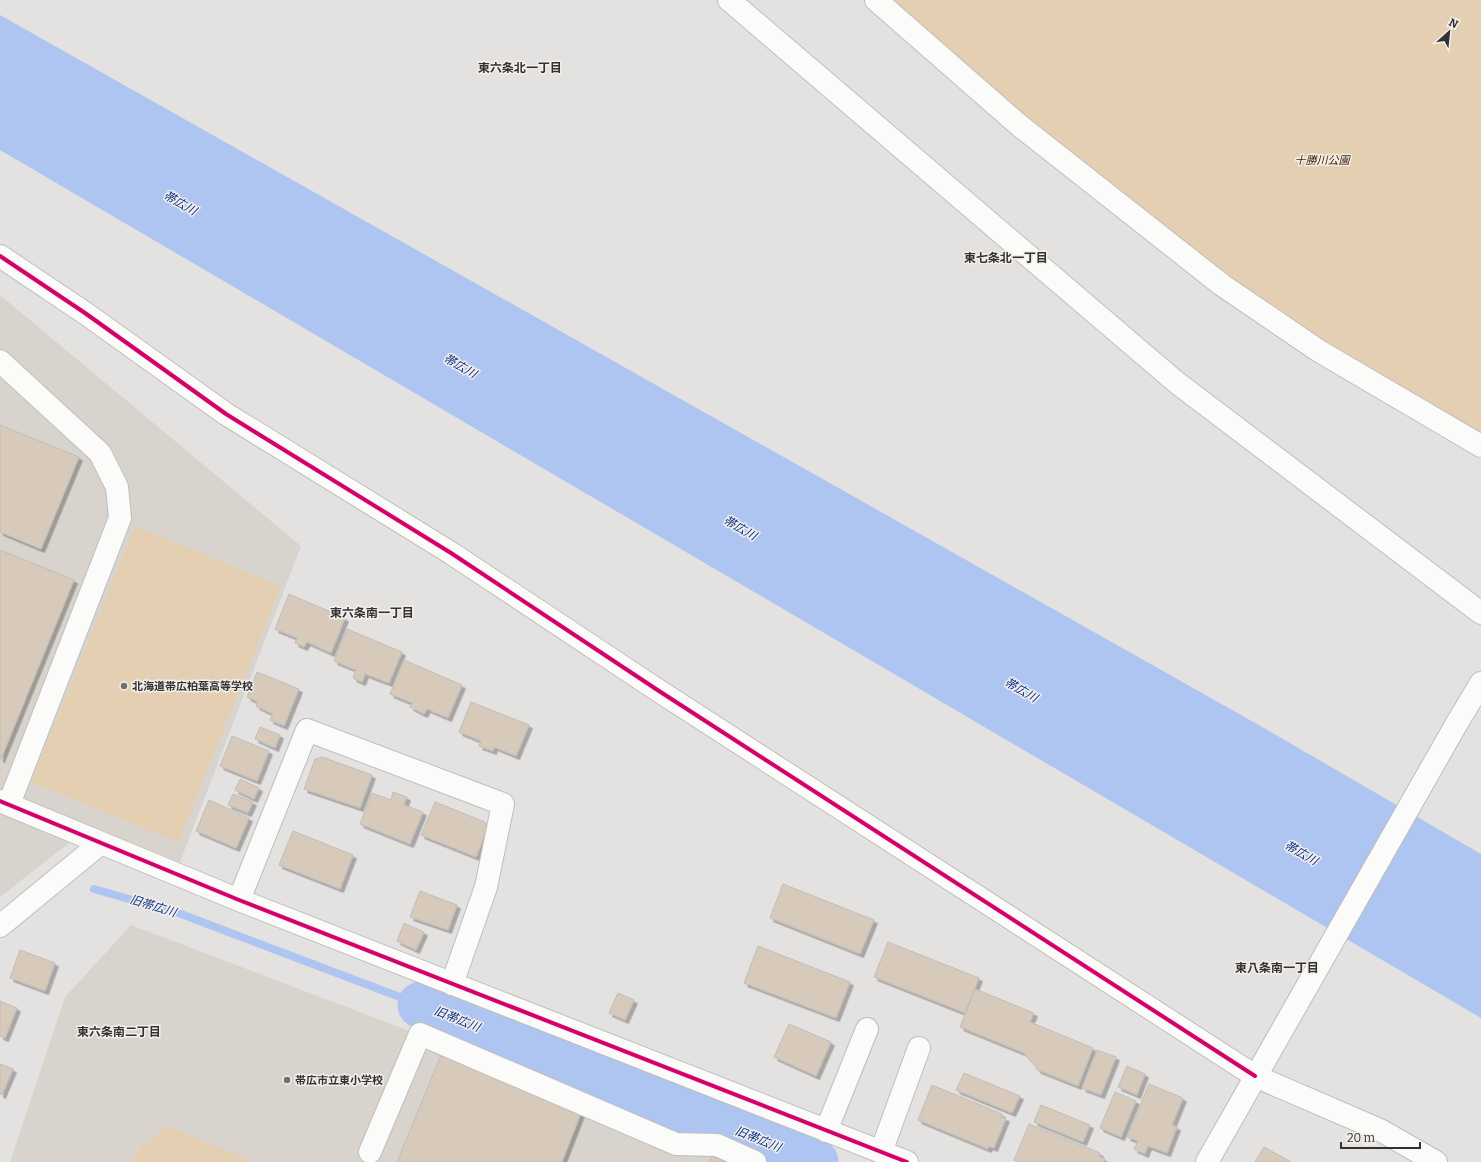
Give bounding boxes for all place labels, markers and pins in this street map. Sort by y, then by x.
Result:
place label: 北海道帯広柏葉高等学校 [132,680,253,693]
marker: 北海道帯広柏葉高等学校 [119,681,129,691]
place label: 帯広市立東小学校 [295,1074,383,1087]
marker: 帯広市立東小学校 [282,1075,292,1085]

